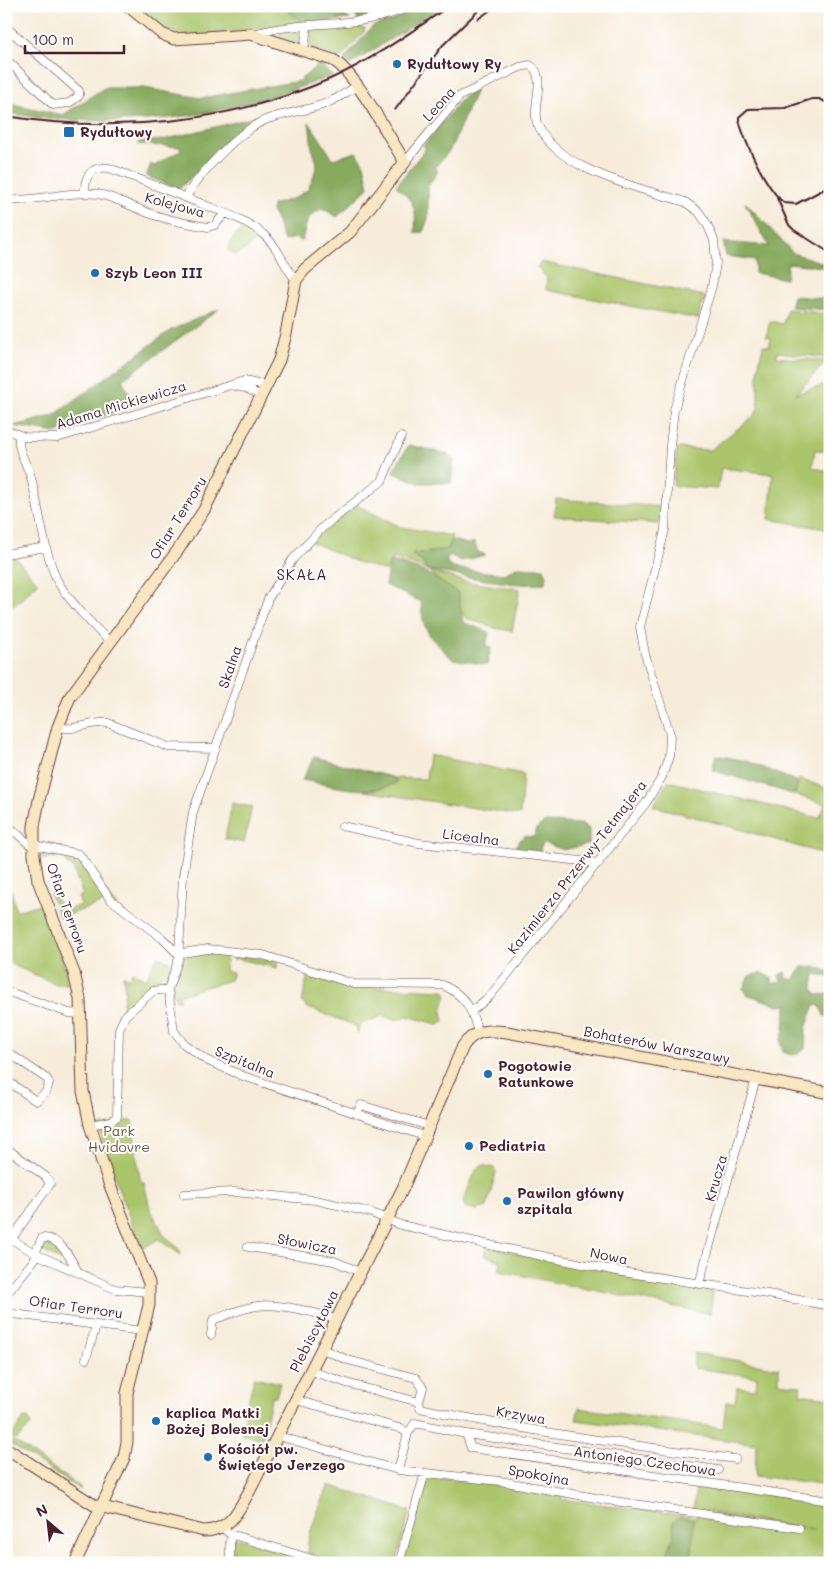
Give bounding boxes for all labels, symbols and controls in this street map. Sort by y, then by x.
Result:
scale bar [25,22,124,54]
text: 100 m [32,29,74,49]
place label: Rydułtowy Ry [407,54,502,73]
marker: Rydułtowy Ry [391,58,403,70]
street label: Leona [418,82,459,125]
place label: Rydułtowy [80,122,153,141]
marker: Rydułtowy [62,125,76,139]
street label: Kolejowa [143,187,207,222]
place label: Szyb Leon III [105,263,203,282]
marker: Szyb Leon III [89,267,101,279]
street label: Adama Mickiewicza [53,376,188,433]
street label: Ofiar Terroru [144,473,211,563]
district label: SKAŁA [276,564,328,584]
street label: Skalna [213,643,246,691]
street label: Kazimierza Przerwy-Tetmajera [503,776,651,958]
street label: Licealna [441,824,501,849]
street label: Ofiar Terroru [42,860,93,956]
street label: Bohaterów Warszawy [582,1021,732,1068]
street label: Szpitalna [212,1041,278,1082]
place label: Pogotowie Ratunkowe [498,1056,574,1091]
marker: Pogotowie Ratunkowe [482,1068,494,1080]
park label: Park Hvidovre [88,1121,150,1156]
place label: Pediatria [479,1136,546,1155]
marker: Pediatria [463,1140,475,1152]
street label: Krucza [700,1152,731,1204]
place label: Pawilon główny szpitala [517,1183,625,1218]
marker: Pawilon główny szpitala [501,1195,513,1207]
street label: Słowicza [276,1228,339,1259]
street label: Nowa [589,1243,630,1268]
street label: Plebiscytowa [285,1286,343,1375]
street label: Ofiar Terroru [28,1291,124,1322]
street label: Krzywa [495,1401,547,1428]
place label: kaplica Matki Bożej Bolesnej [166,1403,269,1438]
marker: kaplica Matki Bożej Bolesnej [150,1415,162,1427]
place label: Kościół pw. Świętego Jerzego [218,1439,346,1474]
street label: Antoniego Czechowa [572,1441,718,1480]
marker: Kościół pw. Świętego Jerzego [202,1451,214,1463]
street label: Spokojna [507,1460,571,1489]
north arrow [22,1496,72,1546]
text: N [33,1499,51,1521]

